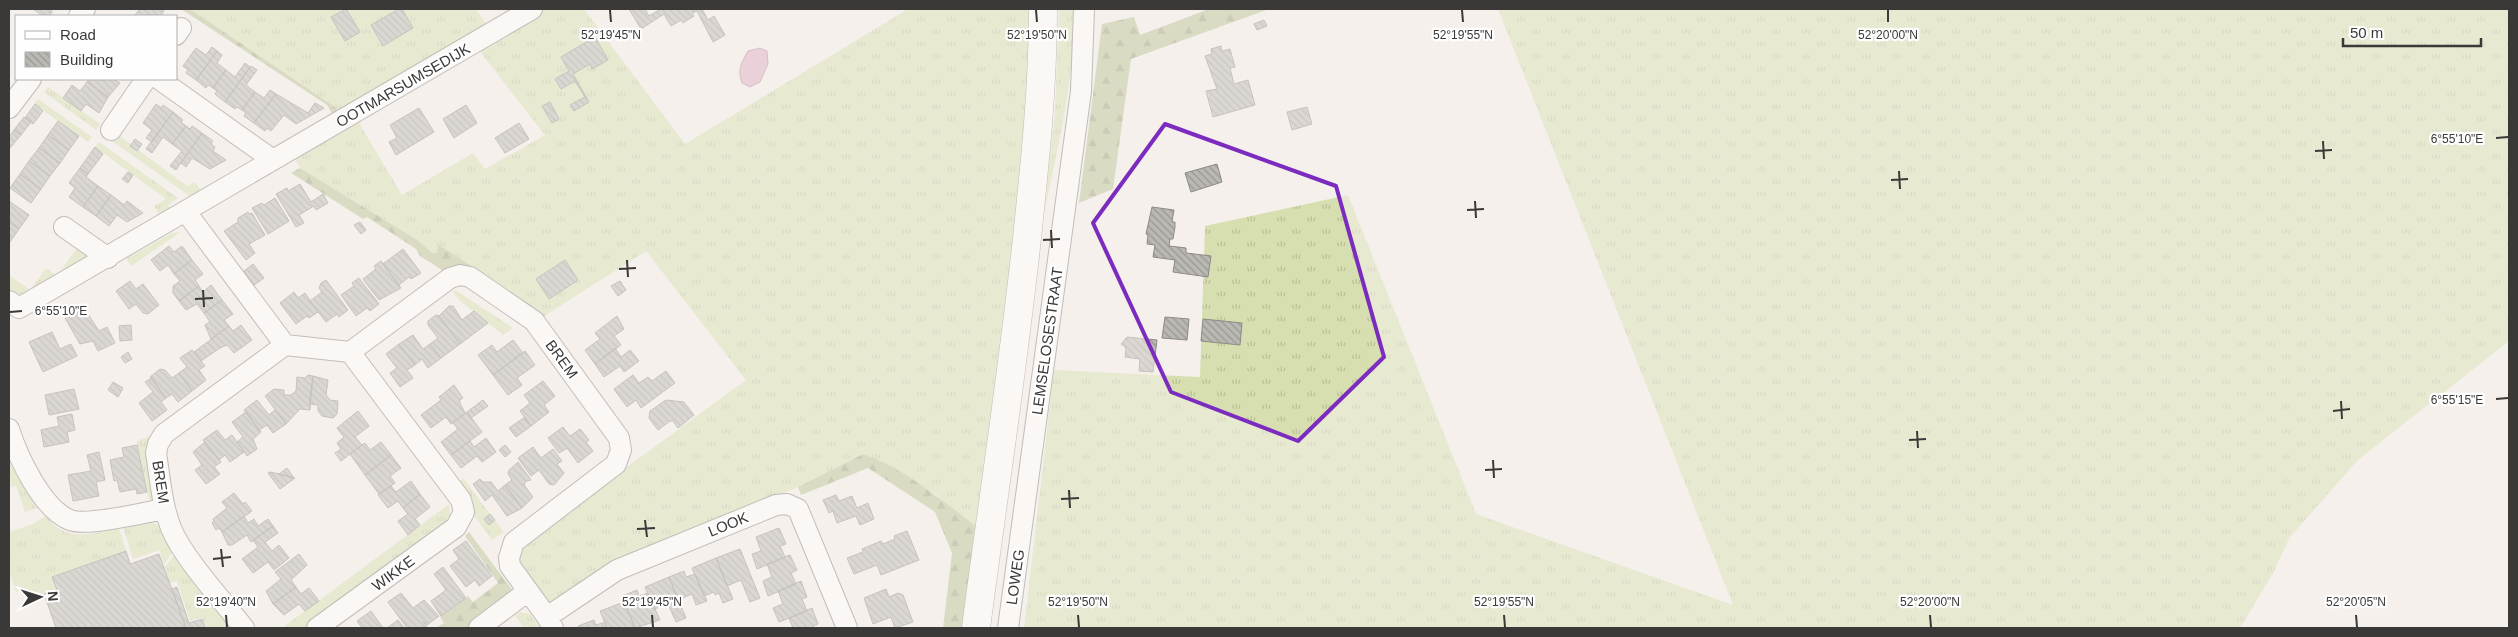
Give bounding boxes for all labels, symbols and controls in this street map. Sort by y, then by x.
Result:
legend [15,15,178,80]
scale bar [2343,15,2480,47]
text: 50 m [2350,24,2383,41]
text: Road [60,26,96,43]
text: 52°19'45"N [581,28,641,42]
text: 52°19'50"N [1007,28,1067,42]
text: 52°19'55"N [1433,28,1493,42]
text: 52°20'00"N [1858,28,1918,42]
street label: OOTMARSUMSEDIJK [333,40,473,130]
text: Building [60,51,113,68]
text: 6°55'10"E [2431,132,2483,146]
street label: LEMSELOSESTRAAT [1028,266,1066,416]
text: 6°55'10"E [35,304,87,318]
street label: BREM [542,336,582,382]
text: 6°55'15"E [2431,393,2483,407]
street label: BREM [149,459,173,505]
street label: LOOK [705,508,751,540]
street label: LOWEG [1003,548,1027,606]
street label: WIKKE [368,552,418,594]
north arrow [15,572,65,622]
text: N [45,590,61,602]
text: 52°19'40"N [196,595,256,609]
text: 52°19'45"N [622,595,682,609]
text: 52°19'50"N [1048,595,1108,609]
text: 52°19'55"N [1474,595,1534,609]
text: 52°20'00"N [1900,595,1960,609]
text: 52°20'05"N [2326,595,2386,609]

